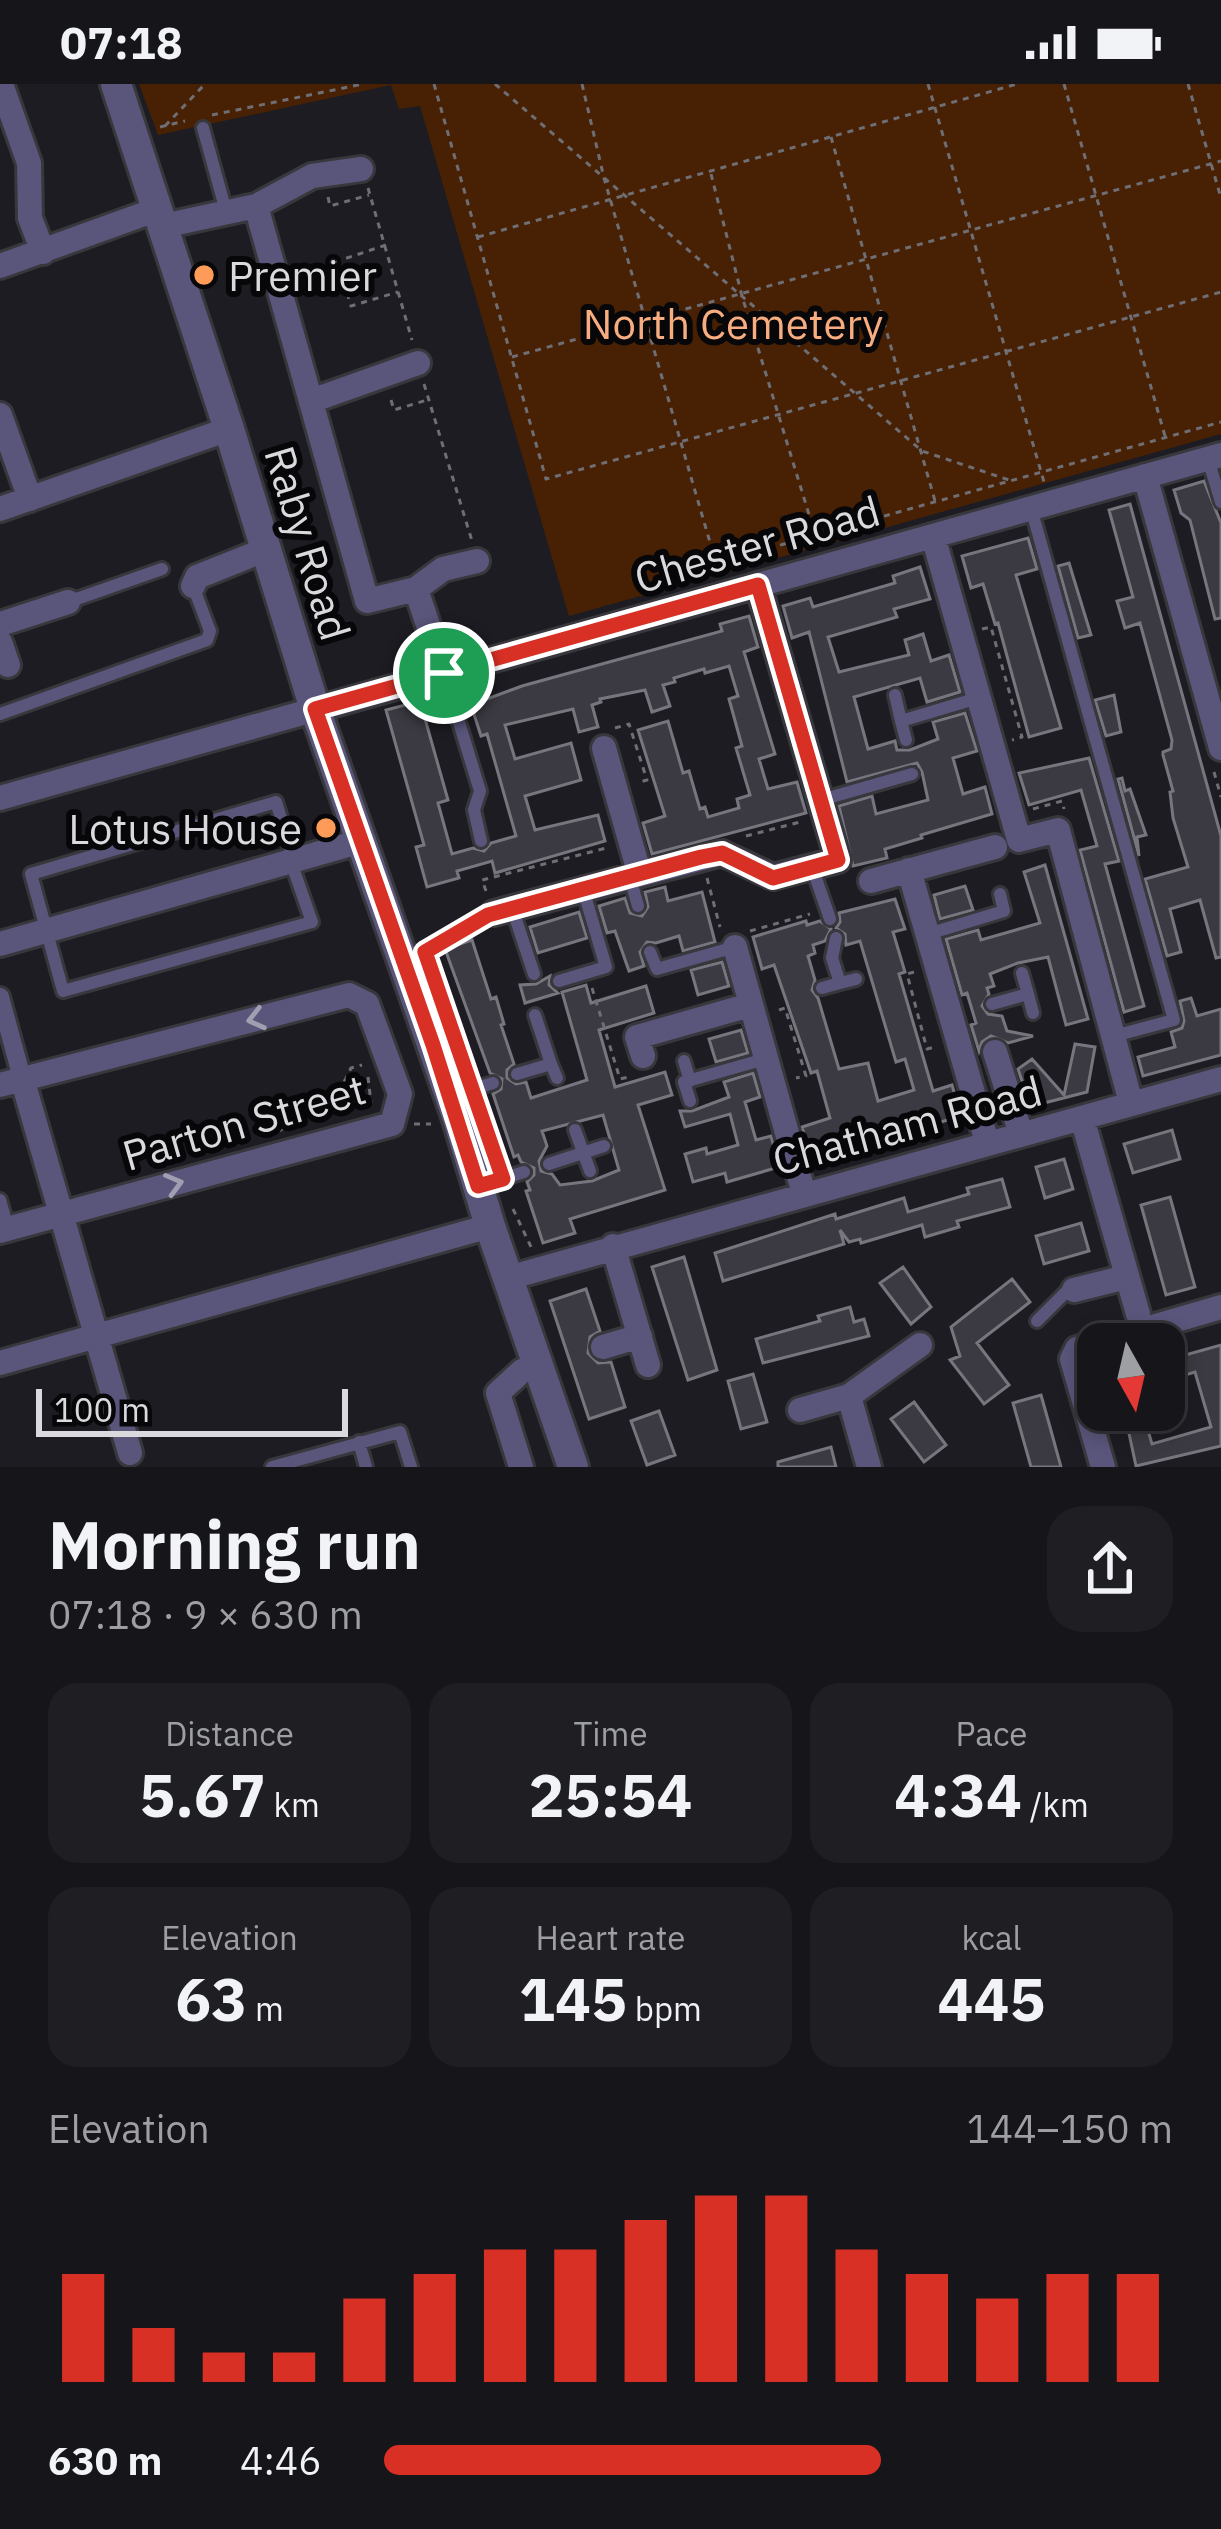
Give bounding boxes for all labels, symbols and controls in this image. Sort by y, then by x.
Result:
text: 07:18 [60,13,183,71]
place label: Premier [228,248,377,303]
marker: Premier [191,262,217,288]
park label: North Cemetery [583,296,883,351]
street label: Raby Road [252,439,364,647]
street label: Chester Road [628,483,886,605]
pin [393,622,495,724]
icon: arrive [411,640,477,706]
place label: Lotus House [68,801,302,856]
marker: Lotus House [313,815,339,841]
one-way arrow [246,1004,266,1029]
street label: Parton Street [116,1061,372,1183]
street label: Chatham Road [766,1063,1048,1187]
one-way arrow [163,1173,184,1198]
north arrow [1077,1323,1185,1431]
map controls [1077,1323,1185,1431]
scale bar [36,1383,348,1436]
text: 100 m [54,1388,150,1431]
text: Morning run [48,1501,421,1587]
button: share [1047,1506,1173,1632]
text: 07:18 · 9 × 630 m [48,1589,363,1640]
text: Distance [165,1712,294,1755]
text: Time [573,1712,648,1755]
text: Pace [956,1712,1027,1755]
text: 5.67 [139,1755,266,1834]
text: 25:54 [529,1755,692,1834]
text: 4:34 [894,1755,1022,1834]
text: km [266,1783,320,1826]
text: /km [1022,1783,1089,1826]
text: Elevation [161,1916,298,1959]
text: Heart rate [536,1916,685,1959]
text: kcal [961,1916,1022,1959]
text: 63 [175,1959,247,2038]
text: 145 [519,1959,627,2038]
text: 445 [938,1959,1046,2038]
text: m [247,1987,284,2030]
text: bpm [627,1987,702,2030]
text: Elevation [48,2103,210,2154]
text: 144–150 m [966,2103,1173,2154]
text: 630 m [48,2435,162,2486]
text: 4:46 [240,2435,322,2486]

